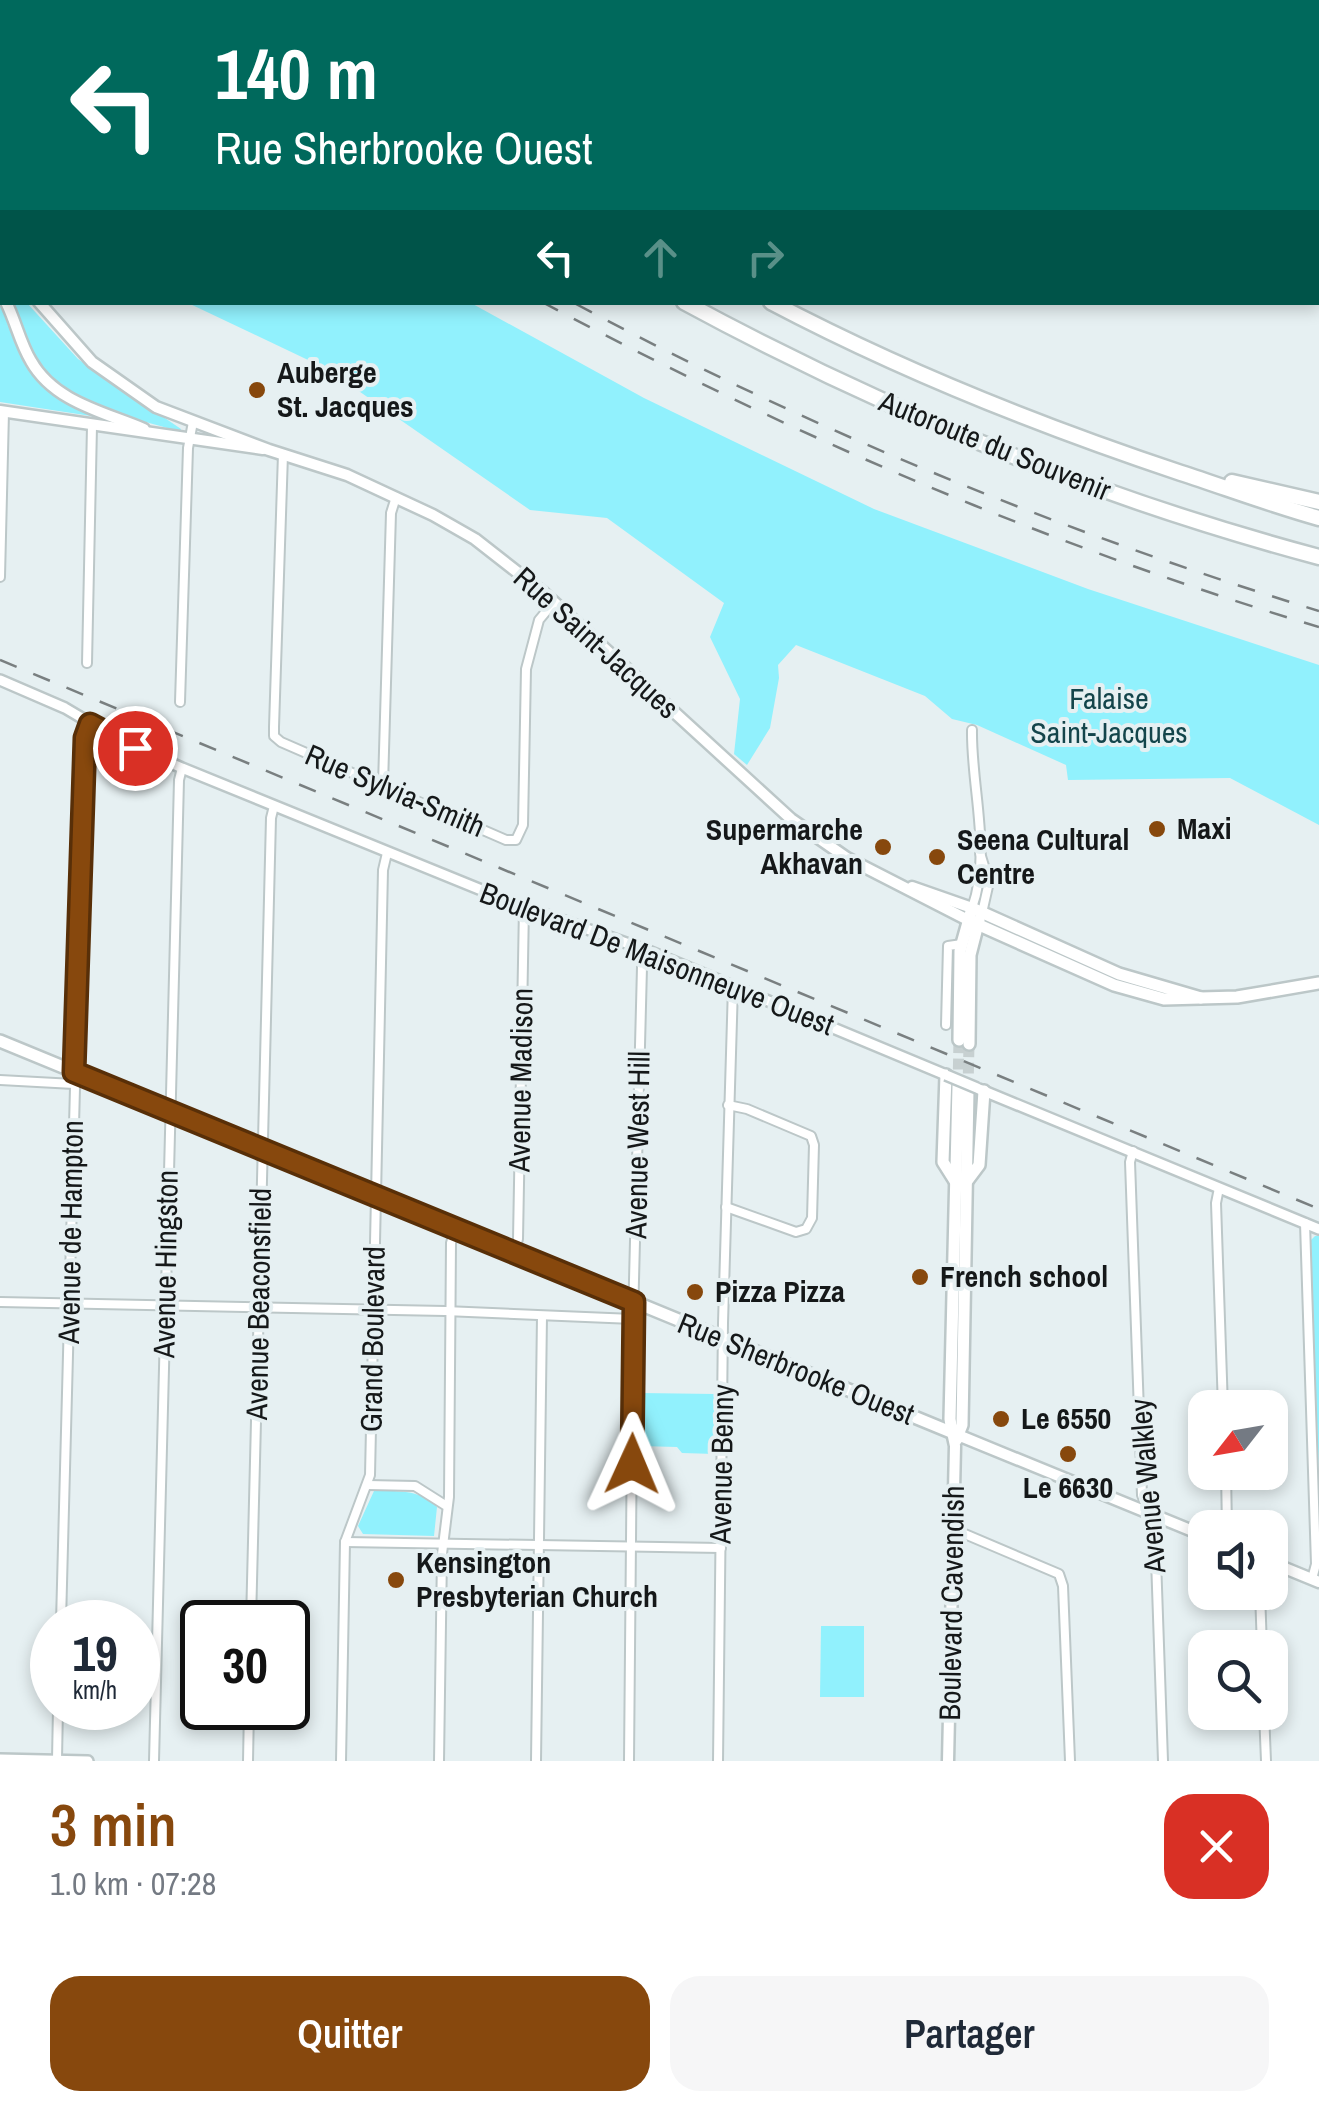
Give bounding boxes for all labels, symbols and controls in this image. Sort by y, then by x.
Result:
text: 140 m [215,27,378,121]
icon: left [50,40,180,170]
text: Rue Sherbrooke Ouest [215,117,592,178]
icon: left [528,230,583,285]
icon: ahead [633,230,688,285]
icon: right [738,230,793,285]
place label: Auberge St. Jacques [277,352,414,426]
marker: Auberge St. Jacques [246,379,268,401]
street label: Autoroute du Souvenir [873,380,1118,510]
street label: Rue Saint-Jacques [506,557,688,727]
park label: Falaise Saint-Jacques [1030,678,1188,752]
pin [93,706,178,791]
icon: arrive [108,721,163,776]
street label: Rue Sylvia-Smith [299,734,491,846]
place label: Maxi [1177,808,1232,848]
place label: Supermarche Akhavan [706,809,863,883]
marker: Maxi [1146,818,1168,840]
place label: Seena Cultural Centre [957,819,1129,893]
marker: Supermarche Akhavan [872,836,894,858]
marker: Seena Cultural Centre [926,846,948,868]
street label: Boulevard De Maisonneuve Ouest [475,872,840,1044]
street label: Avenue Madison [498,988,542,1173]
street label: Avenue West Hill [615,1051,659,1240]
street label: Avenue de Hampton [48,1120,92,1345]
street label: Avenue Hingston [143,1169,187,1359]
street label: Avenue Beaconsfield [236,1188,280,1421]
street label: Grand Boulevard [350,1246,394,1432]
place label: French school [940,1256,1108,1296]
marker: French school [909,1266,931,1288]
place label: Pizza Pizza [715,1271,845,1311]
marker: Pizza Pizza [684,1281,706,1303]
street label: Rue Sherbrooke Ouest [672,1302,921,1434]
street label: Avenue Benny [700,1383,742,1545]
north arrow [1188,1390,1288,1490]
map controls [1188,1390,1288,1730]
street label: Avenue Walkley [1119,1396,1175,1576]
place label: Le 6550 [1021,1398,1111,1438]
marker: Le 6550 [990,1408,1012,1430]
position arrow [580,1412,684,1516]
marker: Le 6630 [1057,1443,1079,1465]
place label: Le 6630 [1023,1467,1113,1507]
street label: Boulevard Cavendish [929,1485,973,1721]
button: sound [1188,1510,1288,1610]
place label: Kensington Presbyterian Church [416,1542,658,1616]
marker: Kensington Presbyterian Church [385,1569,407,1591]
speed limit sign: 30 [180,1600,310,1730]
text: 19 [72,1619,118,1687]
button: search [1188,1630,1288,1730]
text: km/h [73,1673,117,1707]
text: 3 min [50,1784,177,1865]
button: close [1164,1794,1269,1899]
text: 1.0 km · 07:28 [50,1862,216,1905]
button: Quitter [50,1976,650,2091]
button: Partager [670,1976,1269,2091]

